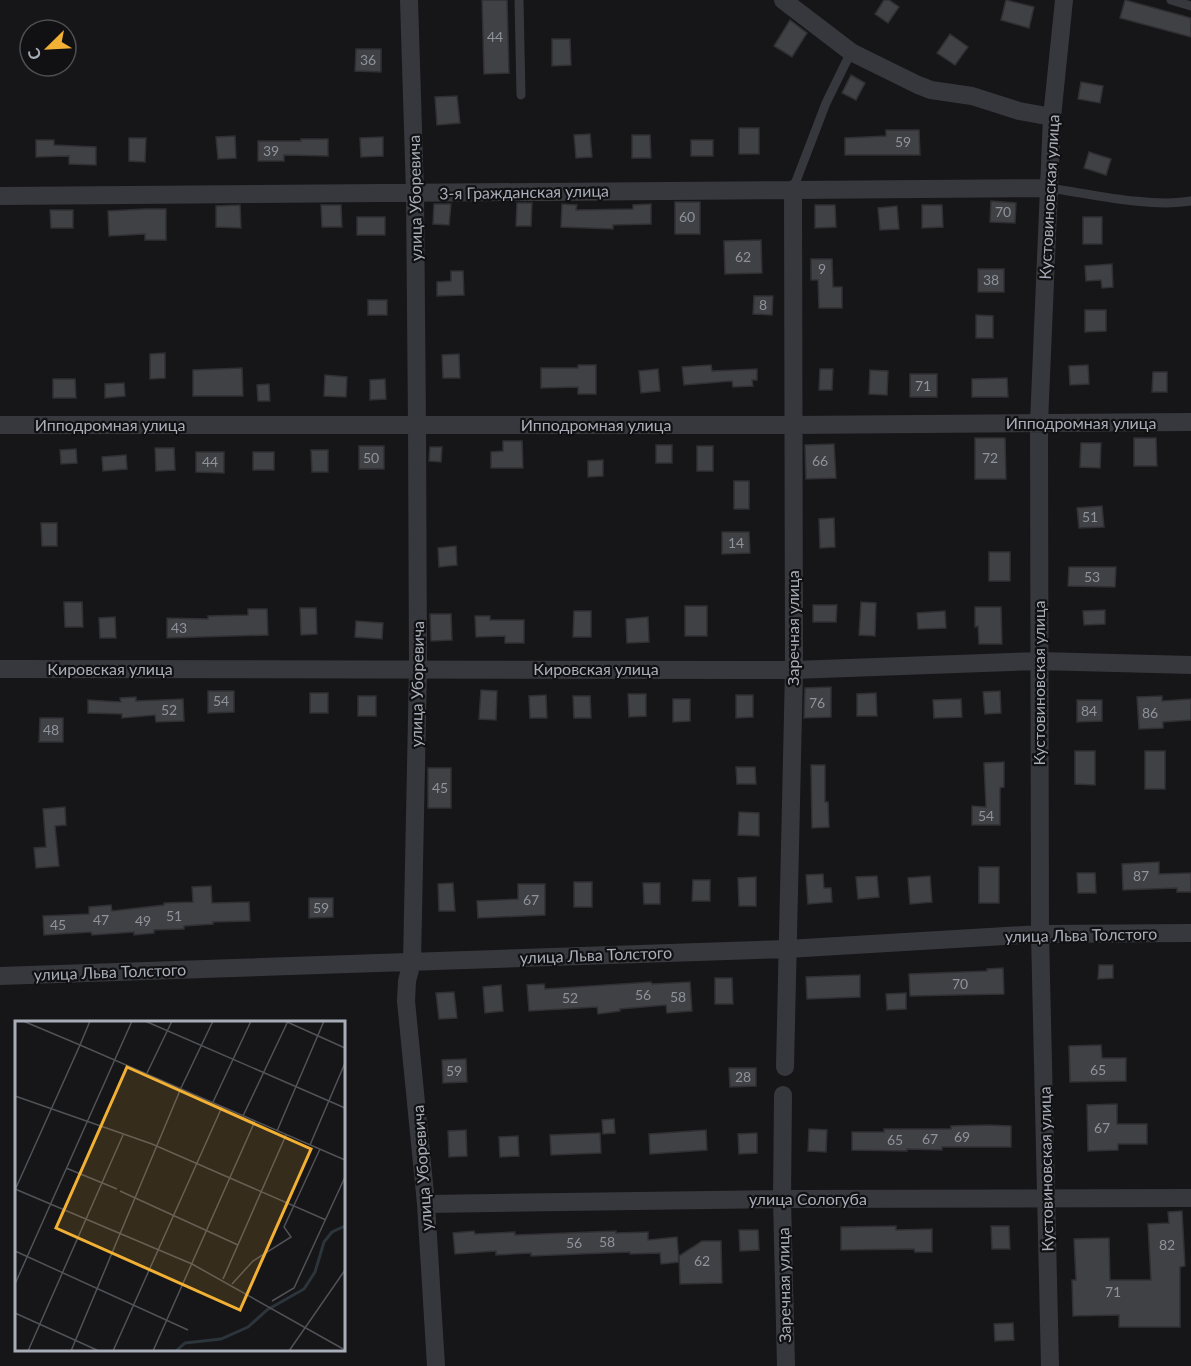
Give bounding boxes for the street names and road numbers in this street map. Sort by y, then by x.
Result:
street label: Кустовиновская улица [1035,114,1062,280]
street label: улица Уборевича [404,135,425,261]
street label: 3-я Гражданская улица [439,181,609,202]
street label: Ипподромная улица [1006,413,1156,432]
street label: Ипподромная улица [35,415,185,434]
street label: Ипподромная улица [521,415,671,434]
street label: Заречная улица [783,570,802,686]
street label: Кустовиновская улица [1029,600,1048,766]
street label: улица Уборевича [406,621,427,747]
street label: Кировская улица [47,659,173,678]
street label: Кировская улица [533,659,659,678]
street label: улица Льва Толстого [1005,924,1157,945]
street label: улица Льва Толстого [519,942,672,967]
street label: улица Льва Толстого [33,959,186,984]
street label: Кустовиновская улица [1035,1086,1056,1252]
street label: улица Уборевича [408,1104,435,1232]
street label: улица Сологуба [749,1189,867,1208]
street label: Заречная улица [773,1227,794,1343]

